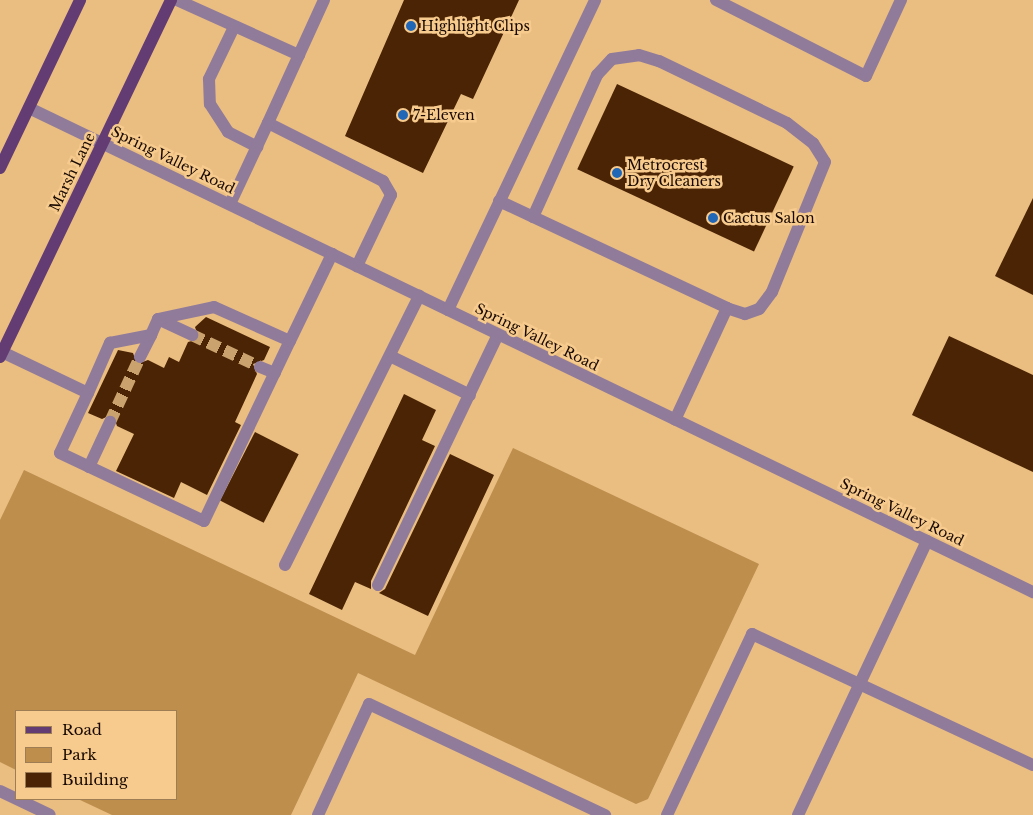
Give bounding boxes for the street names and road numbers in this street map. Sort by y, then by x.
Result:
street label: Spring Valley Road [108,123,238,197]
street label: Marsh Lane [46,130,98,214]
street label: Spring Valley Road [472,300,602,374]
street label: Spring Valley Road [837,475,967,549]

